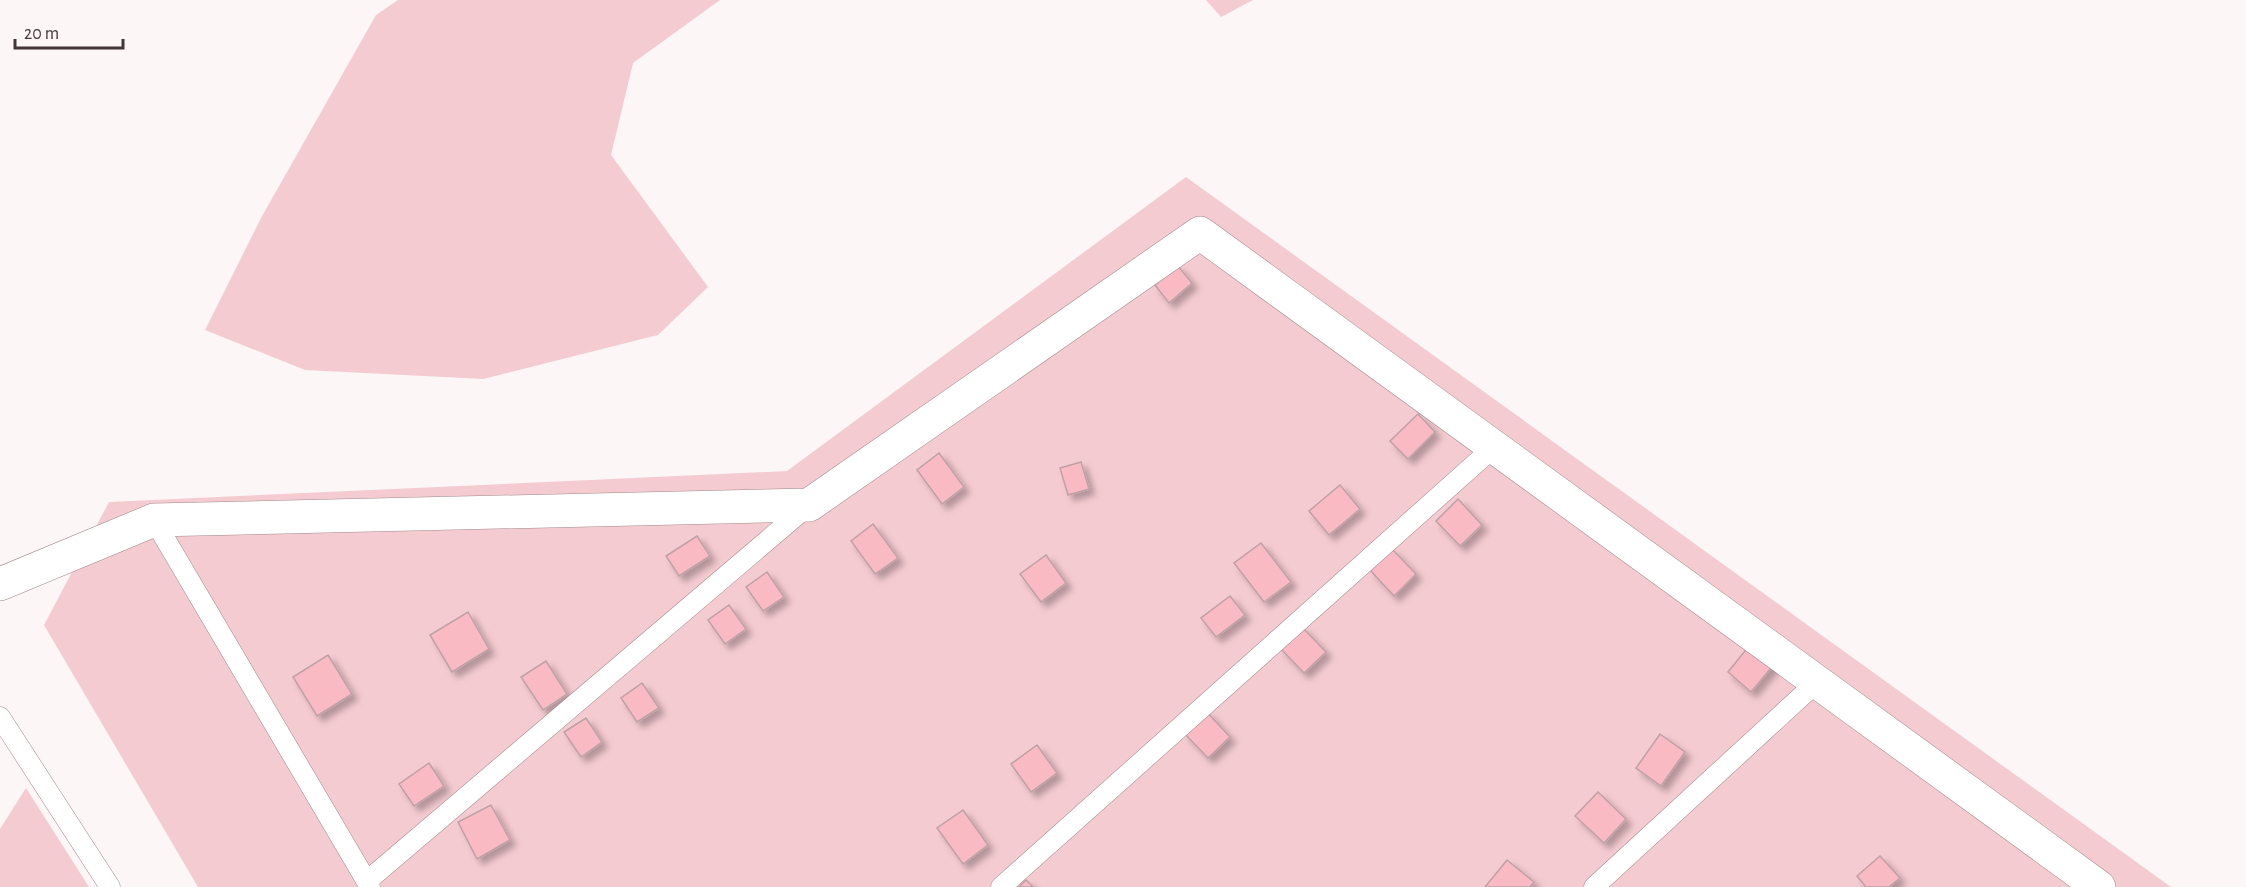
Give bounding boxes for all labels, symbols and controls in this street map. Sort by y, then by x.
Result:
scale bar [15,12,123,50]
text: 20 m [24,25,59,43]

